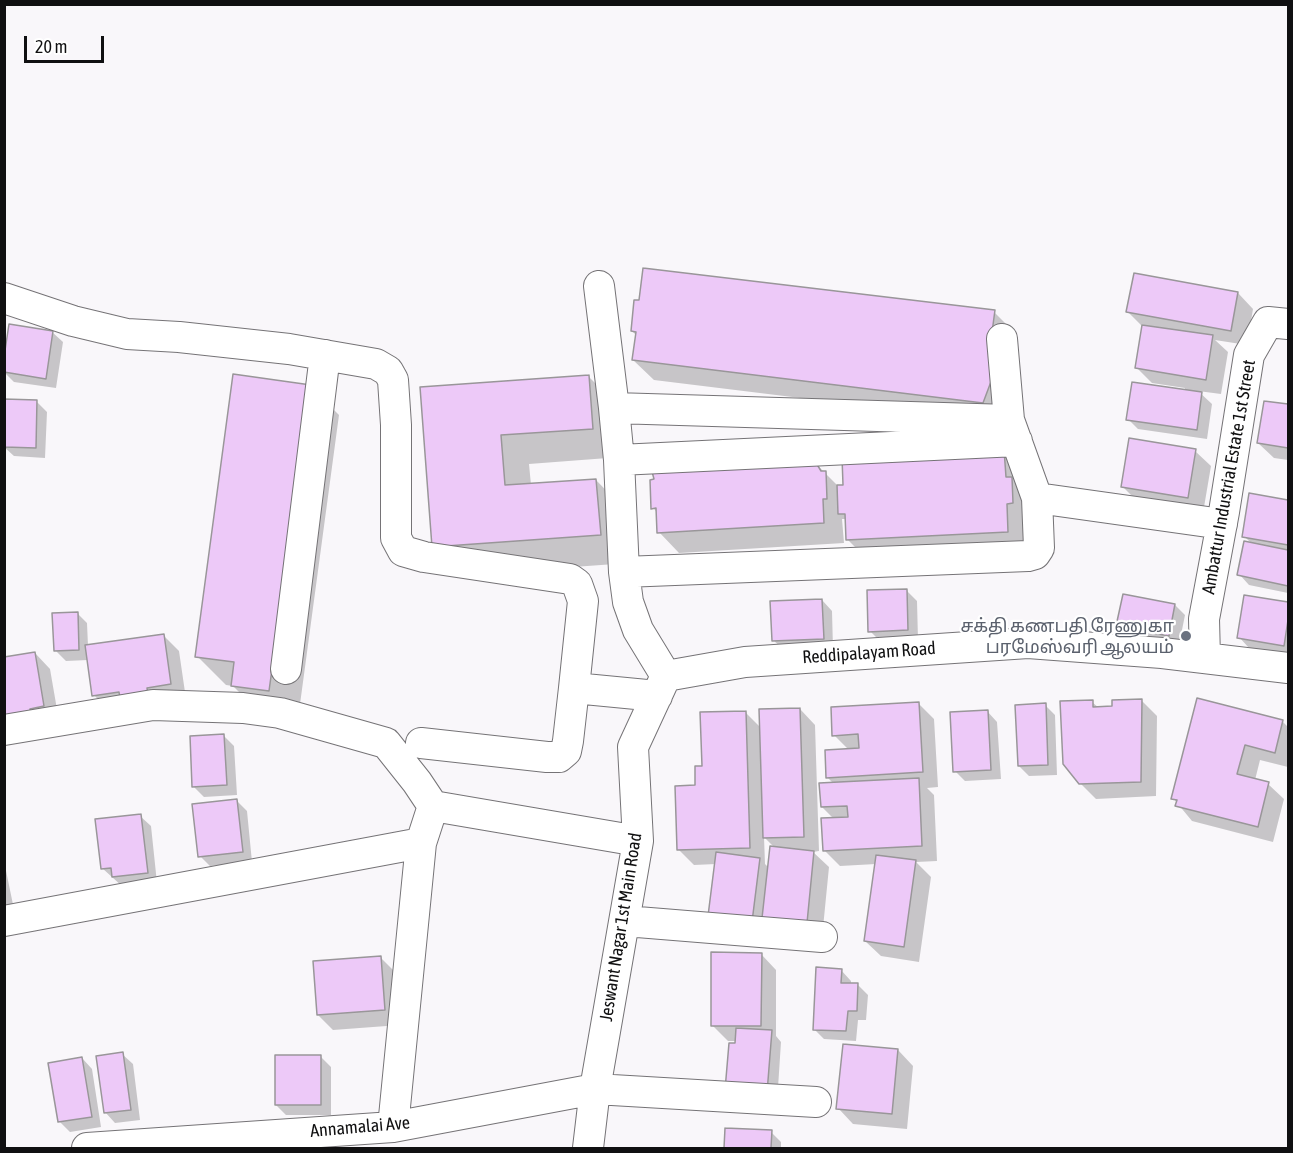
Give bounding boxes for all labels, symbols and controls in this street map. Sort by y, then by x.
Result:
scale bar [27,24,106,62]
text: 20 m [35,36,67,57]
street label: Ambattur Industrial Estate 1st Street [1198,358,1260,596]
place label: சக்தி கணபதி ரேணுகா பரமேஸ்வரி ஆலயம் [960,615,1174,658]
marker: சக்தி கணபதி ரேணுகா பரமேஸ்வரி ஆலயம் [1179,629,1193,643]
street label: Reddipalayam Road [802,638,936,668]
street label: Jeswant Nagar 1st Main Road [595,831,647,1023]
street label: Annamalai Ave [309,1112,411,1142]

